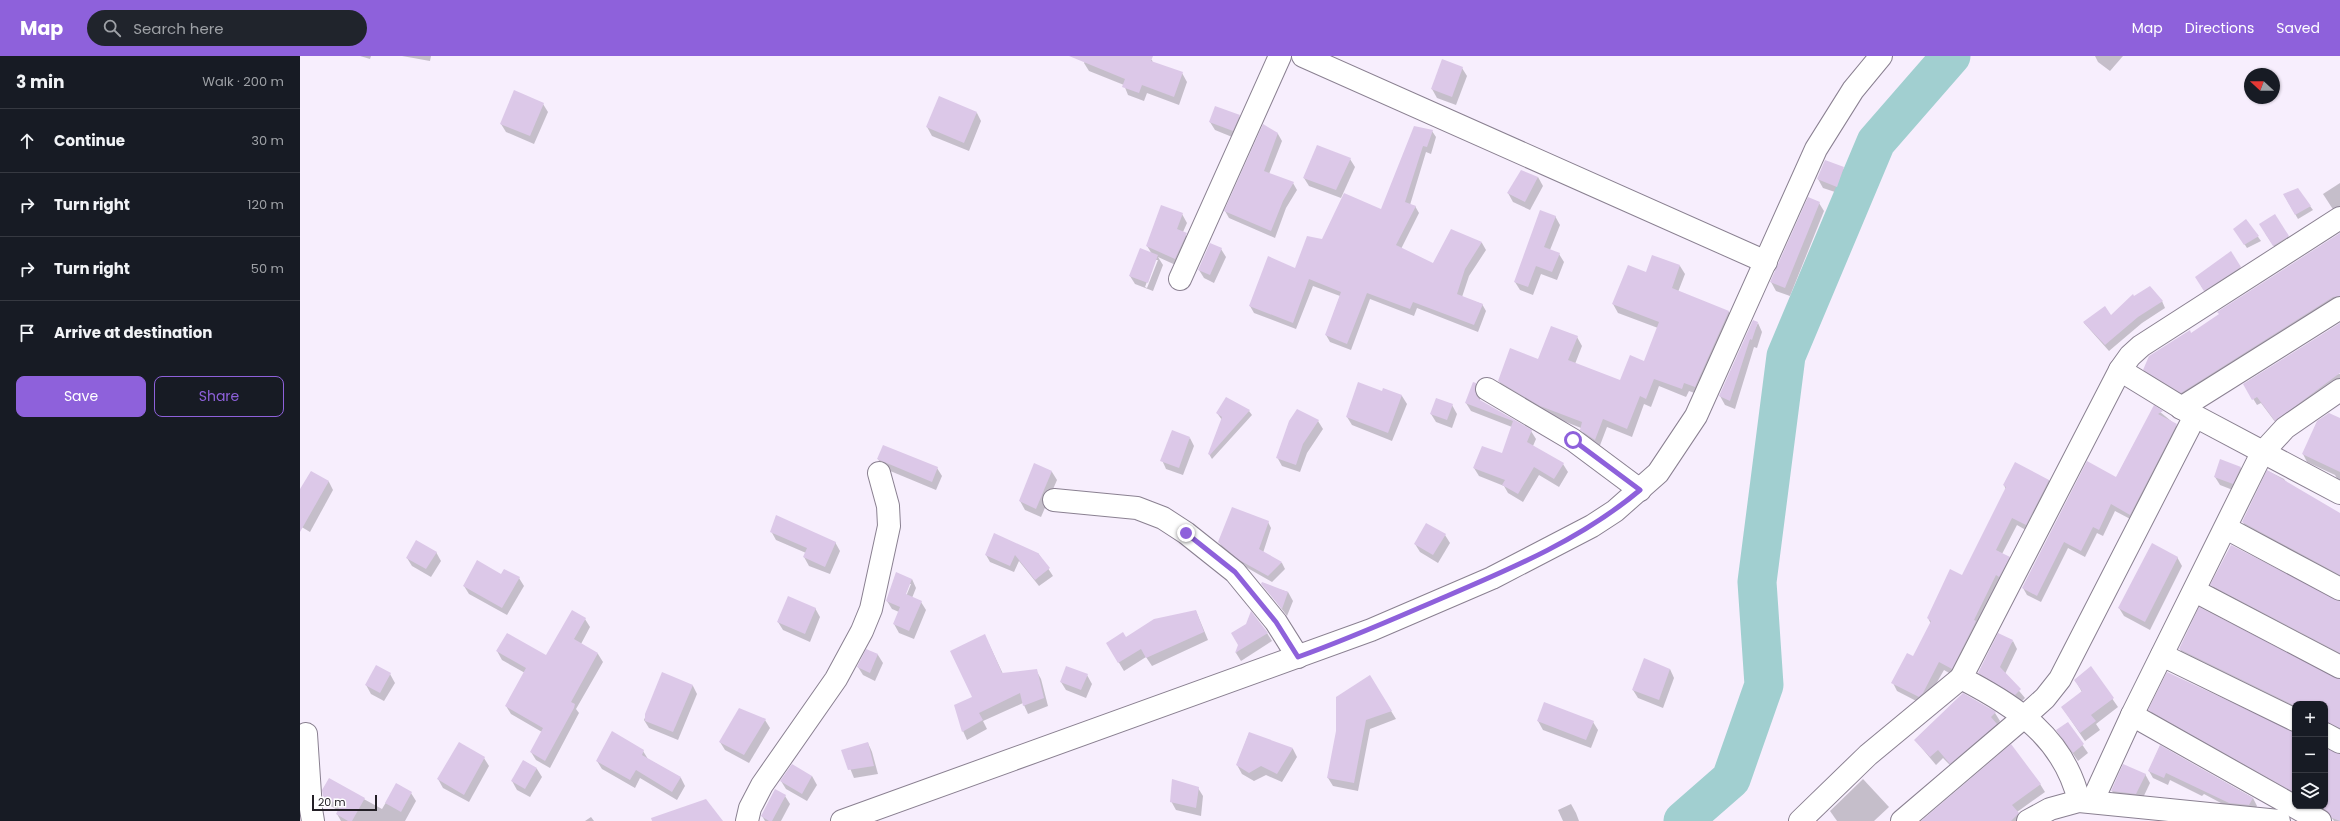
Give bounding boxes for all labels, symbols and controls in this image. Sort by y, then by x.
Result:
search box [87,10,367,46]
text: Map [20,15,63,42]
icon: search [101,17,123,39]
text: Search here [133,18,224,39]
text: Map [2132,18,2163,38]
text: Directions [2185,18,2254,38]
text: Saved [2276,18,2320,38]
north arrow [2244,68,2280,104]
text: 3 min [16,70,64,94]
text: Walk · 200 m [202,72,284,91]
icon: ahead [16,130,38,152]
text: Continue [54,130,125,151]
text: 30 m [251,131,284,150]
icon: right [16,194,38,216]
text: Turn right [54,194,130,215]
text: 120 m [247,195,284,214]
icon: right [16,258,38,280]
text: Turn right [54,258,130,279]
text: 50 m [251,259,284,278]
icon: arrive [16,322,38,344]
text: Arrive at destination [54,322,212,343]
button: Save [16,376,146,417]
button: Share [154,376,284,417]
route start [1564,431,1582,449]
route end [1177,524,1195,542]
map controls [2292,701,2328,809]
button: + [2292,701,2328,737]
button: − [2292,737,2328,773]
button: layers [2292,773,2328,809]
scale bar [312,793,377,812]
text: 20 m [318,794,346,810]

